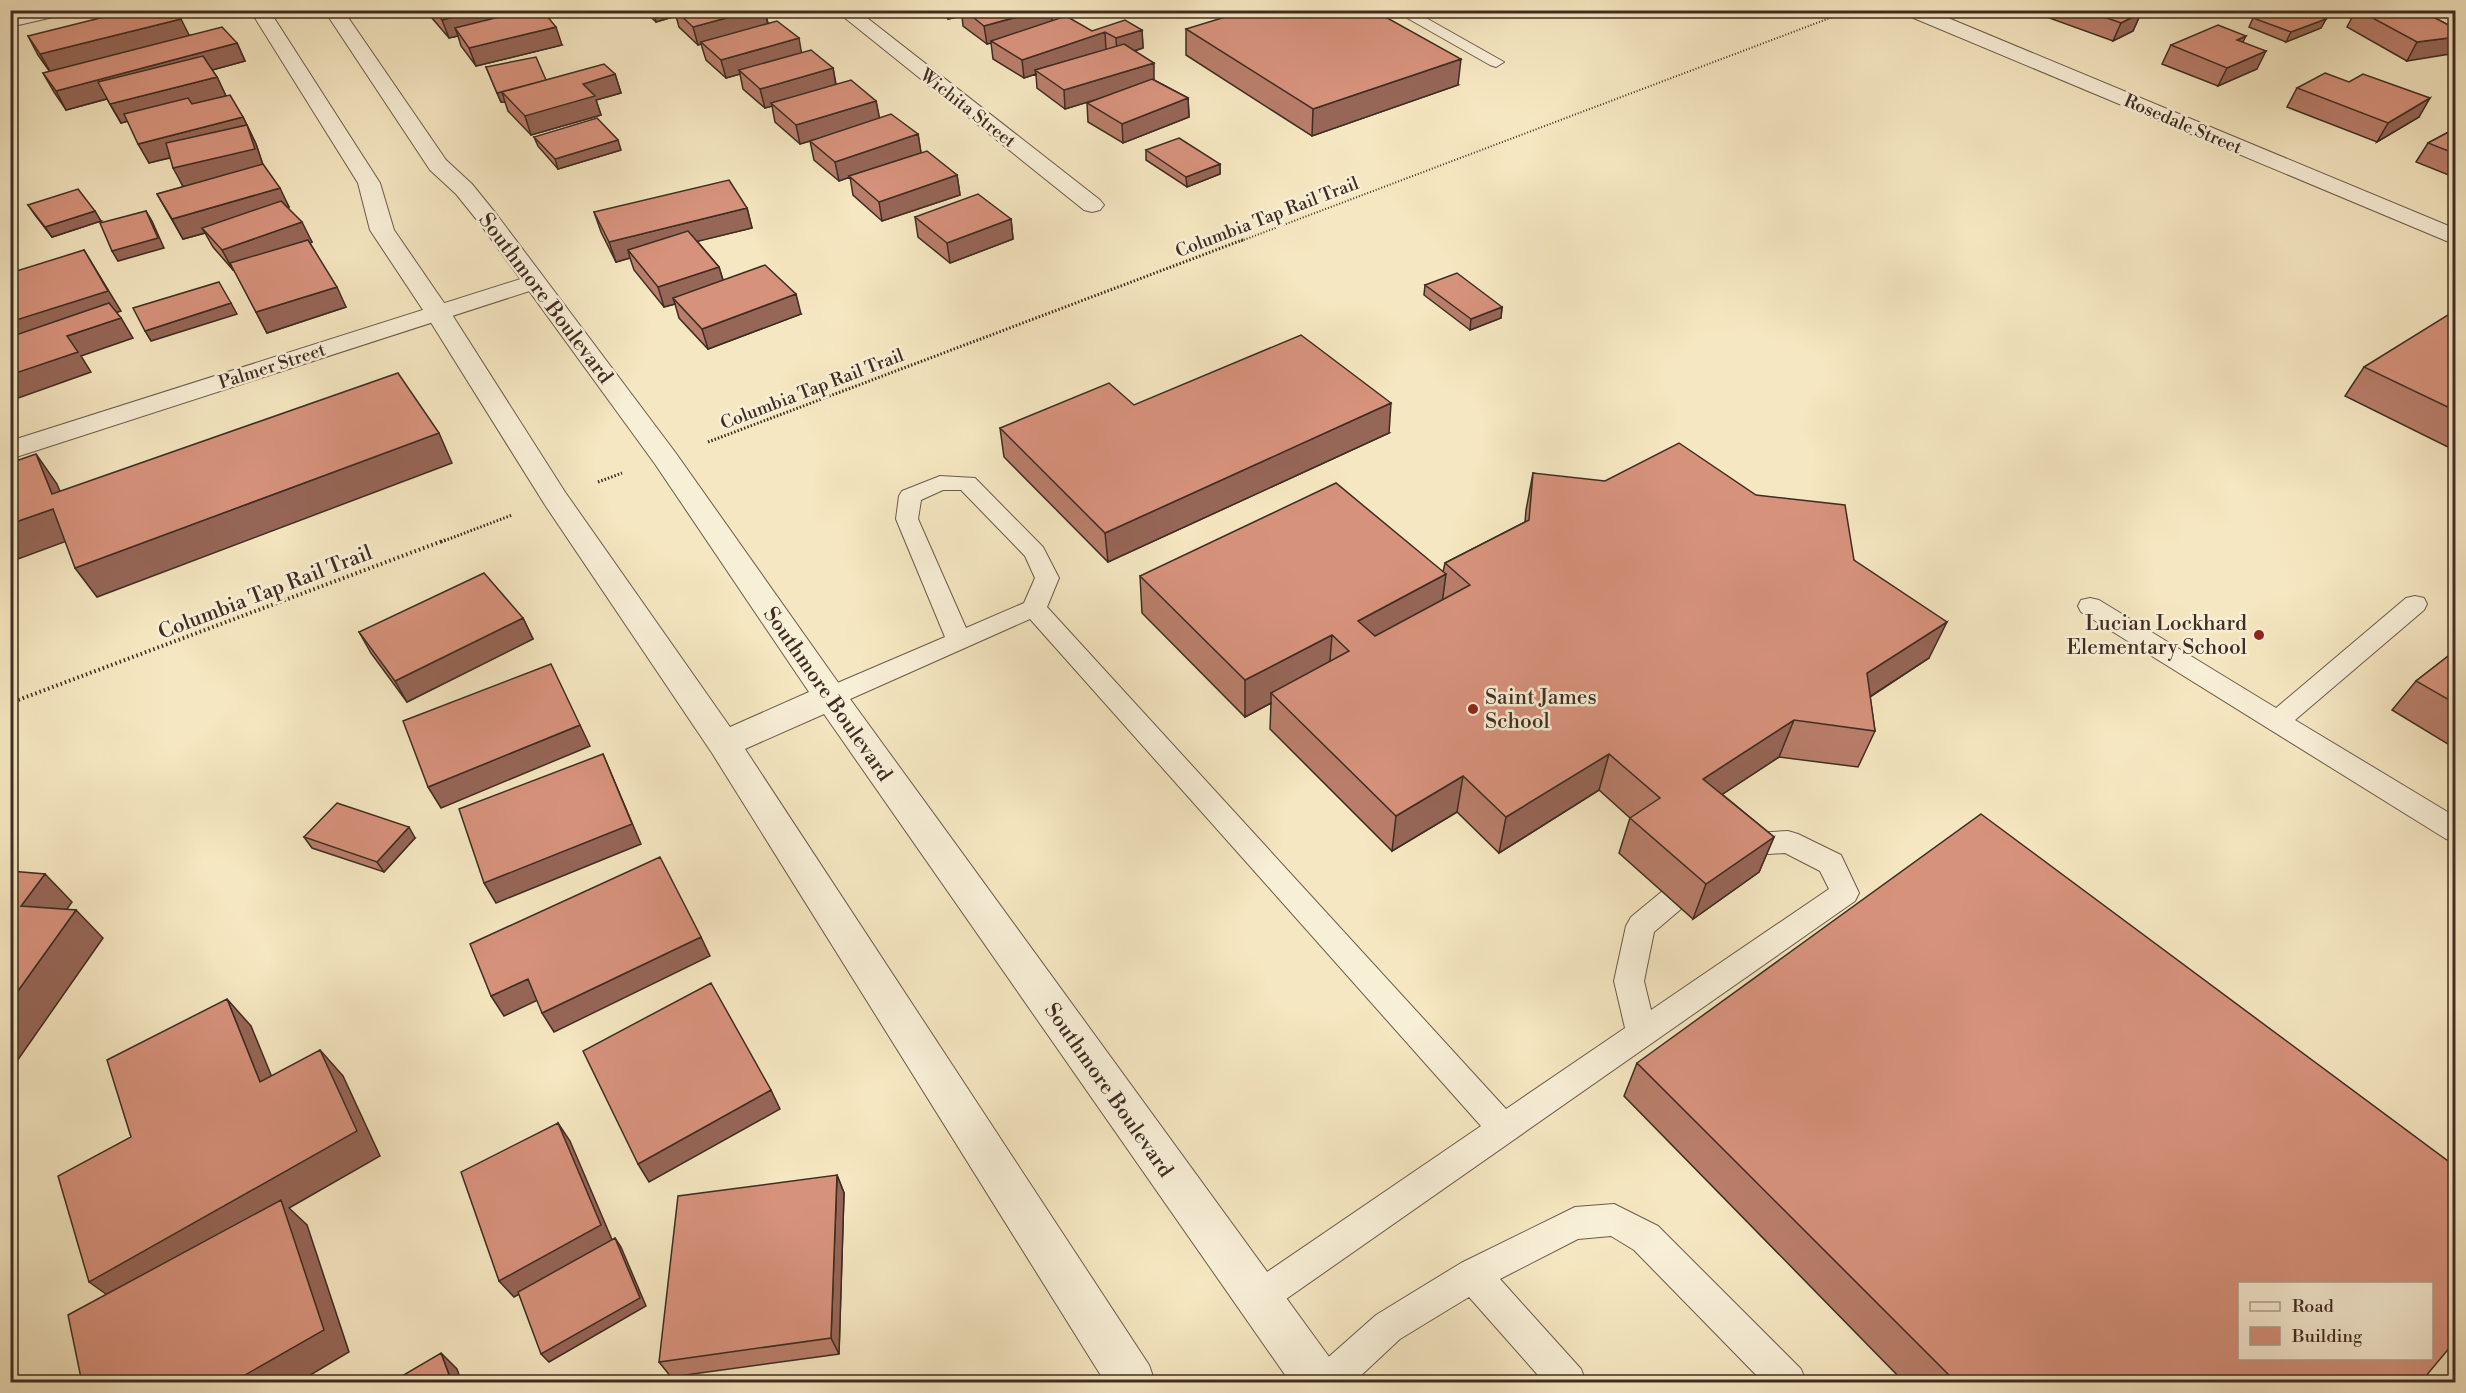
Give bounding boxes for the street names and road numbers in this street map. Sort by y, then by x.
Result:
street label: Wichita Street [914,63,1021,153]
street label: Rosedale Street [2120,89,2246,160]
street label: Columbia Tap Rail Trail [1172,172,1363,263]
street label: Southmore Boulevard [472,208,618,389]
street label: Palmer Street [216,338,329,395]
street label: Columbia Tap Rail Trail [717,344,908,435]
street label: Columbia Tap Rail Trail [155,540,376,646]
street label: Southmore Boulevard [757,602,897,787]
street label: Southmore Boulevard [1038,998,1178,1183]

